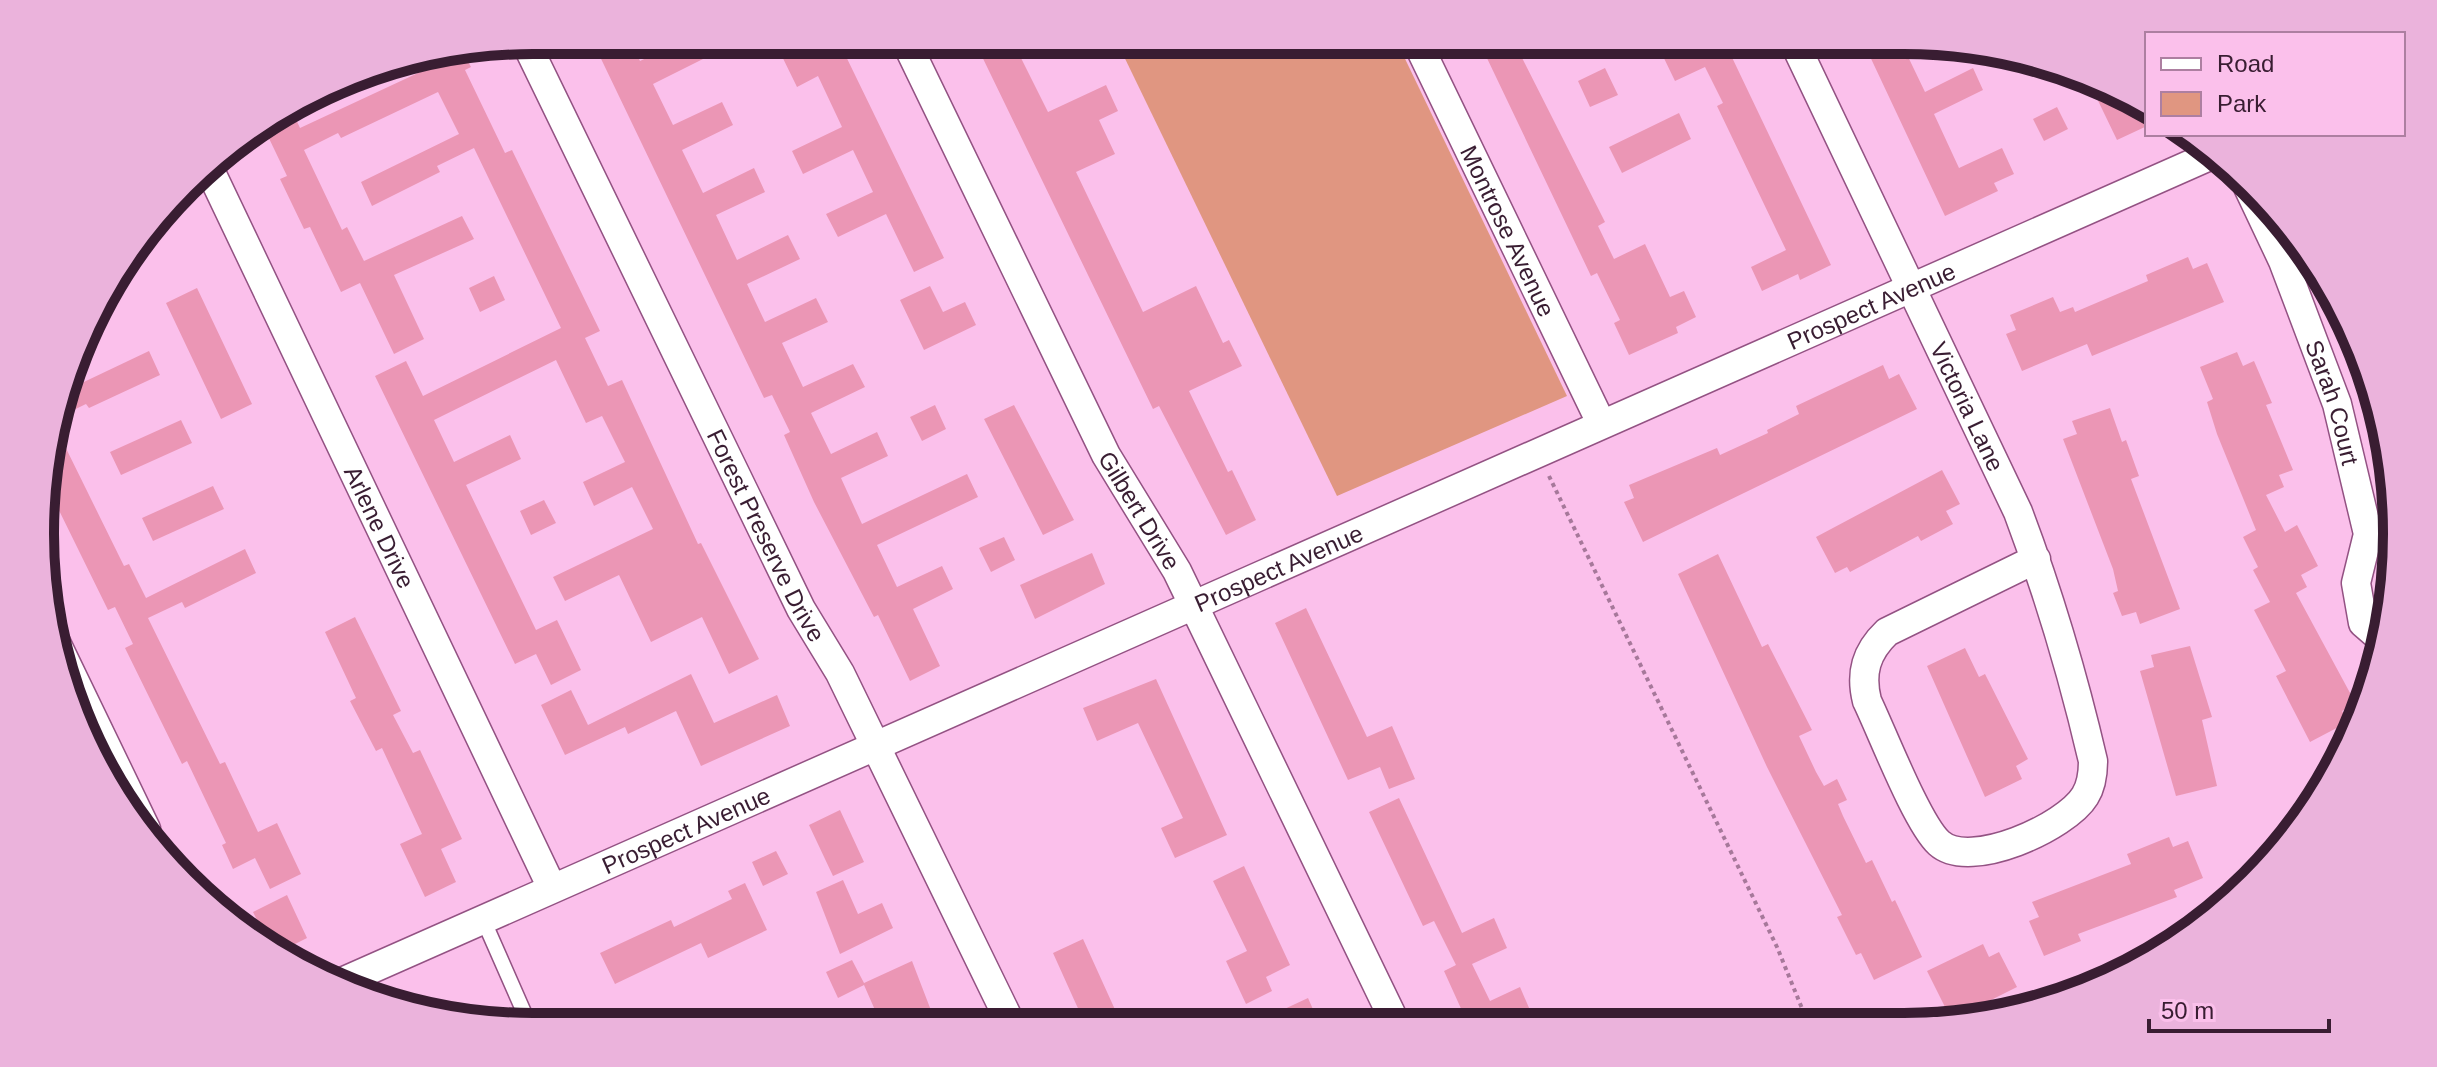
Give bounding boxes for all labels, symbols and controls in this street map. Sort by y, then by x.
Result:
legend [2145,32,2405,136]
text: Road [2217,50,2274,77]
text: Park [2217,90,2267,117]
street label: Montrose Avenue [1456,141,1561,321]
street label: Prospect Avenue [1783,257,1959,355]
street label: Sarah Court [2301,336,2365,468]
street label: Victoria Lane [1925,338,2010,475]
street label: Forest Preserve Drive [702,425,831,646]
street label: Gilbert Drive [1094,446,1186,574]
street label: Arlene Drive [339,461,421,592]
street label: Prospect Avenue [1190,519,1367,617]
street label: Prospect Avenue [598,781,774,879]
scale bar [2149,983,2329,1033]
text: 50 m [2161,997,2214,1024]

